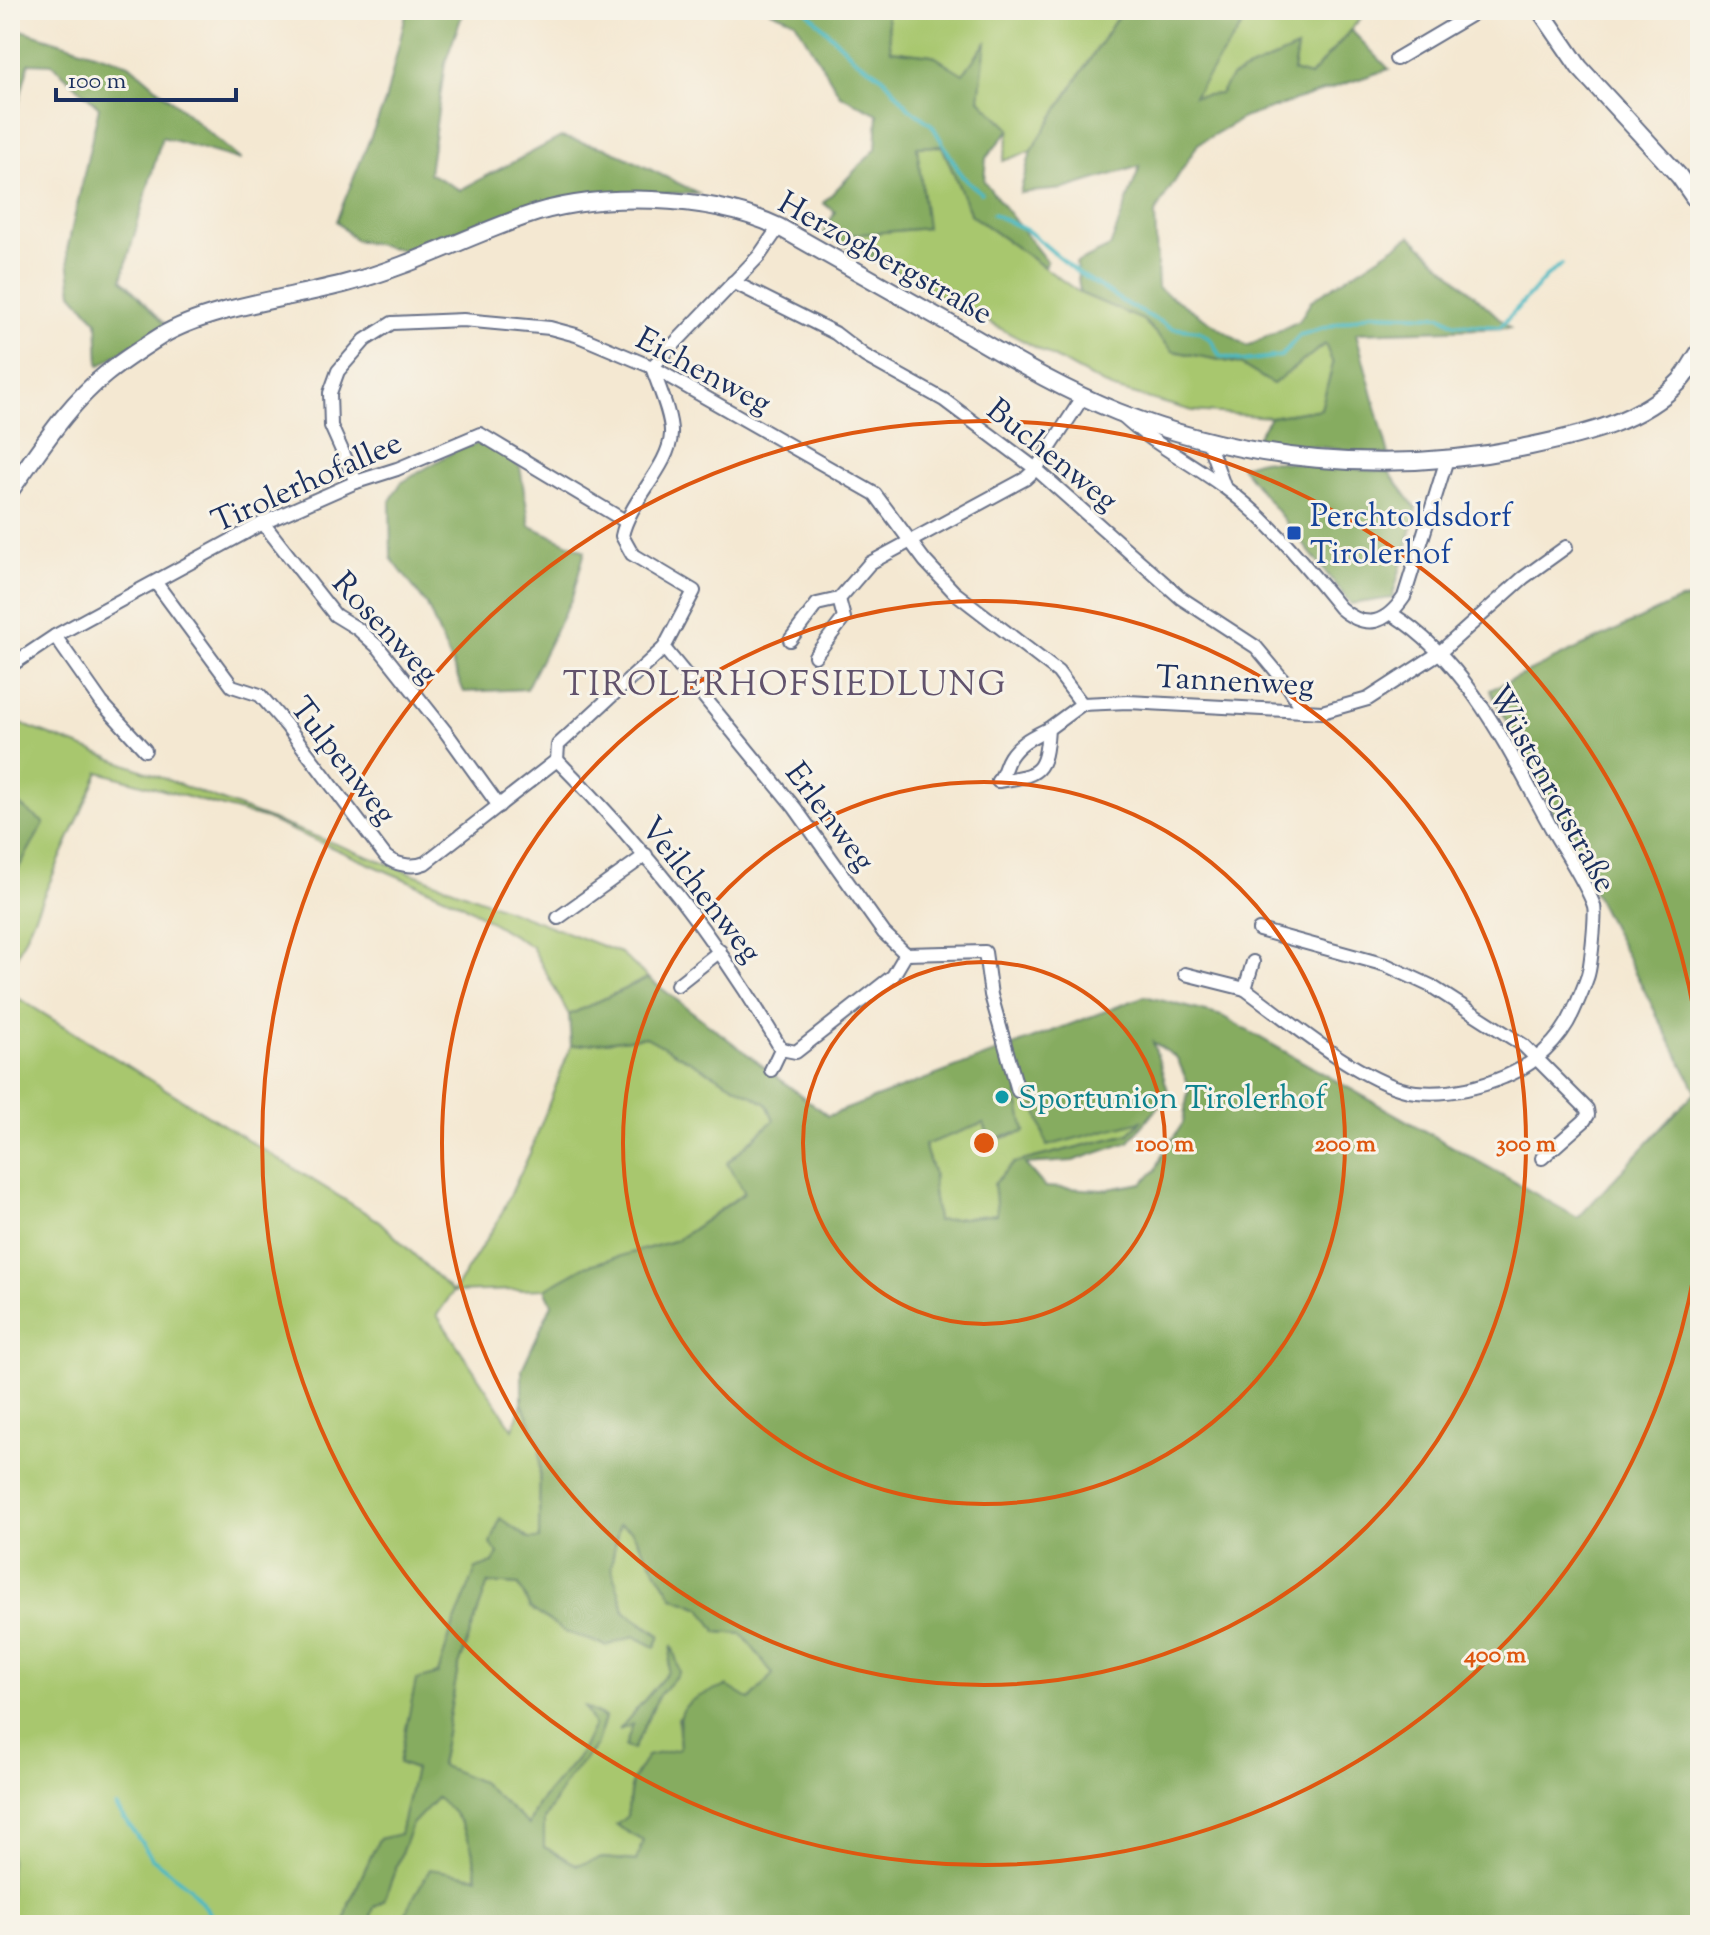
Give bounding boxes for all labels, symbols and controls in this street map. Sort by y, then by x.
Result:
scale bar [56,52,236,102]
text: 100 m [68,65,126,99]
street label: Herzogbergstraße [769,182,1000,338]
street label: Eichenweg [627,318,778,428]
street label: Buchenweg [975,389,1127,524]
street label: Tirolerhofallee [205,421,410,546]
place label: Perchtoldsdorf Tirolerhof [1310,495,1514,578]
marker: Perchtoldsdorf Tirolerhof [1285,524,1303,542]
street label: Rosenweg [320,563,448,695]
street label: Tannenweg [1155,656,1315,710]
district label: TIROLERHOFSIEDLUNG [563,662,1007,711]
street label: Wüstenrotstraße [1474,677,1627,902]
street label: Tulpenweg [277,688,406,835]
street label: Erlenweg [772,754,885,882]
street label: Veilchenweg [628,808,771,974]
place label: Sportunion Tirolerhof [1018,1077,1328,1123]
marker: Sportunion Tirolerhof [993,1088,1011,1106]
text: 100 m [1136,1128,1194,1162]
text: 200 m [1314,1128,1376,1162]
text: 300 m [1496,1128,1556,1162]
centre of rings [970,1129,998,1157]
text: 400 m [1463,1639,1526,1673]

